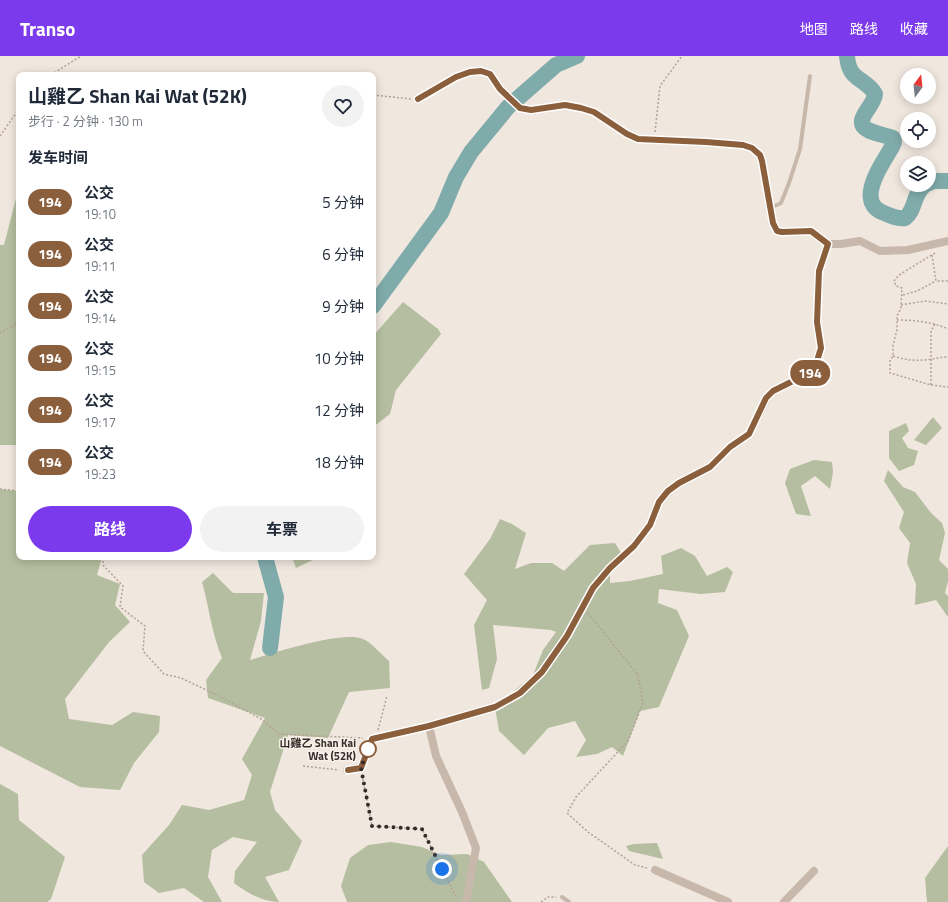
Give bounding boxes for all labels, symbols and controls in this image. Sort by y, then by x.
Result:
text: Transo [20,14,75,43]
text: 地图 [800,18,828,39]
text: 路线 [850,18,878,39]
text: 收藏 [900,18,928,39]
north arrow [900,68,936,104]
map controls [900,68,936,192]
text: 山雞乙 Shan Kai Wat (52K) [28,81,247,110]
button: heart [322,85,364,127]
text: 步行 · 2 分钟 · 130 m [28,111,143,131]
button: locate [900,112,936,148]
text: 发车时间 [28,146,88,169]
button: layers [900,156,936,192]
text: 公交 [84,181,114,204]
text: 194 [38,191,62,212]
text: 5 分钟 [322,191,364,214]
text: 19:10 [84,204,116,224]
text: 公交 [84,233,114,256]
text: 194 [38,243,62,264]
text: 6 分钟 [322,243,364,266]
text: 19:11 [84,256,116,276]
text: 公交 [84,285,114,308]
text: 194 [38,295,62,316]
text: 9 分钟 [322,295,364,318]
text: 19:14 [84,308,116,328]
text: 公交 [84,337,114,360]
text: 194 [38,347,62,368]
text: 10 分钟 [314,347,364,370]
text: 19:15 [84,360,116,380]
line badge: 194 [787,360,833,386]
text: 194 [798,362,822,383]
text: 公交 [84,389,114,412]
text: 194 [38,399,62,420]
text: 12 分钟 [314,399,364,422]
text: 19:17 [84,412,116,432]
text: 公交 [84,441,114,464]
text: 194 [38,451,62,472]
text: 18 分钟 [314,451,364,474]
text: 19:23 [84,464,116,484]
button: 路线 [28,506,192,552]
button: 车票 [200,506,364,552]
place label: 山雞乙 Shan Kai Wat (52K) [279,735,356,764]
marker: 山雞乙 Shan Kai Wat (52K) [359,740,377,758]
your location [432,859,452,879]

